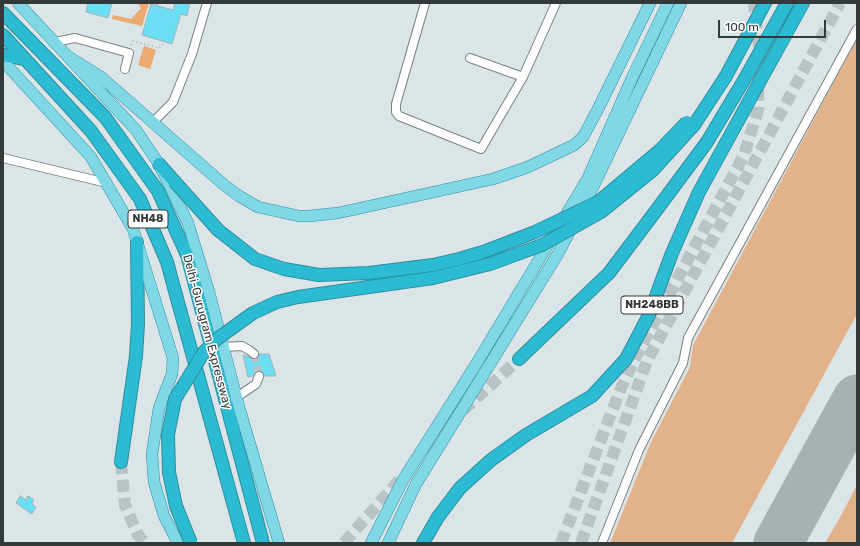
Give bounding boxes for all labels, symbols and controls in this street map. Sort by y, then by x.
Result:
scale bar [720,12,828,38]
text: 100 m [725,20,759,34]
road number: NH48 [128,210,168,228]
street label: Delhi-Gurugram Expressway [179,253,235,411]
road number: NH248BB [621,296,683,314]

